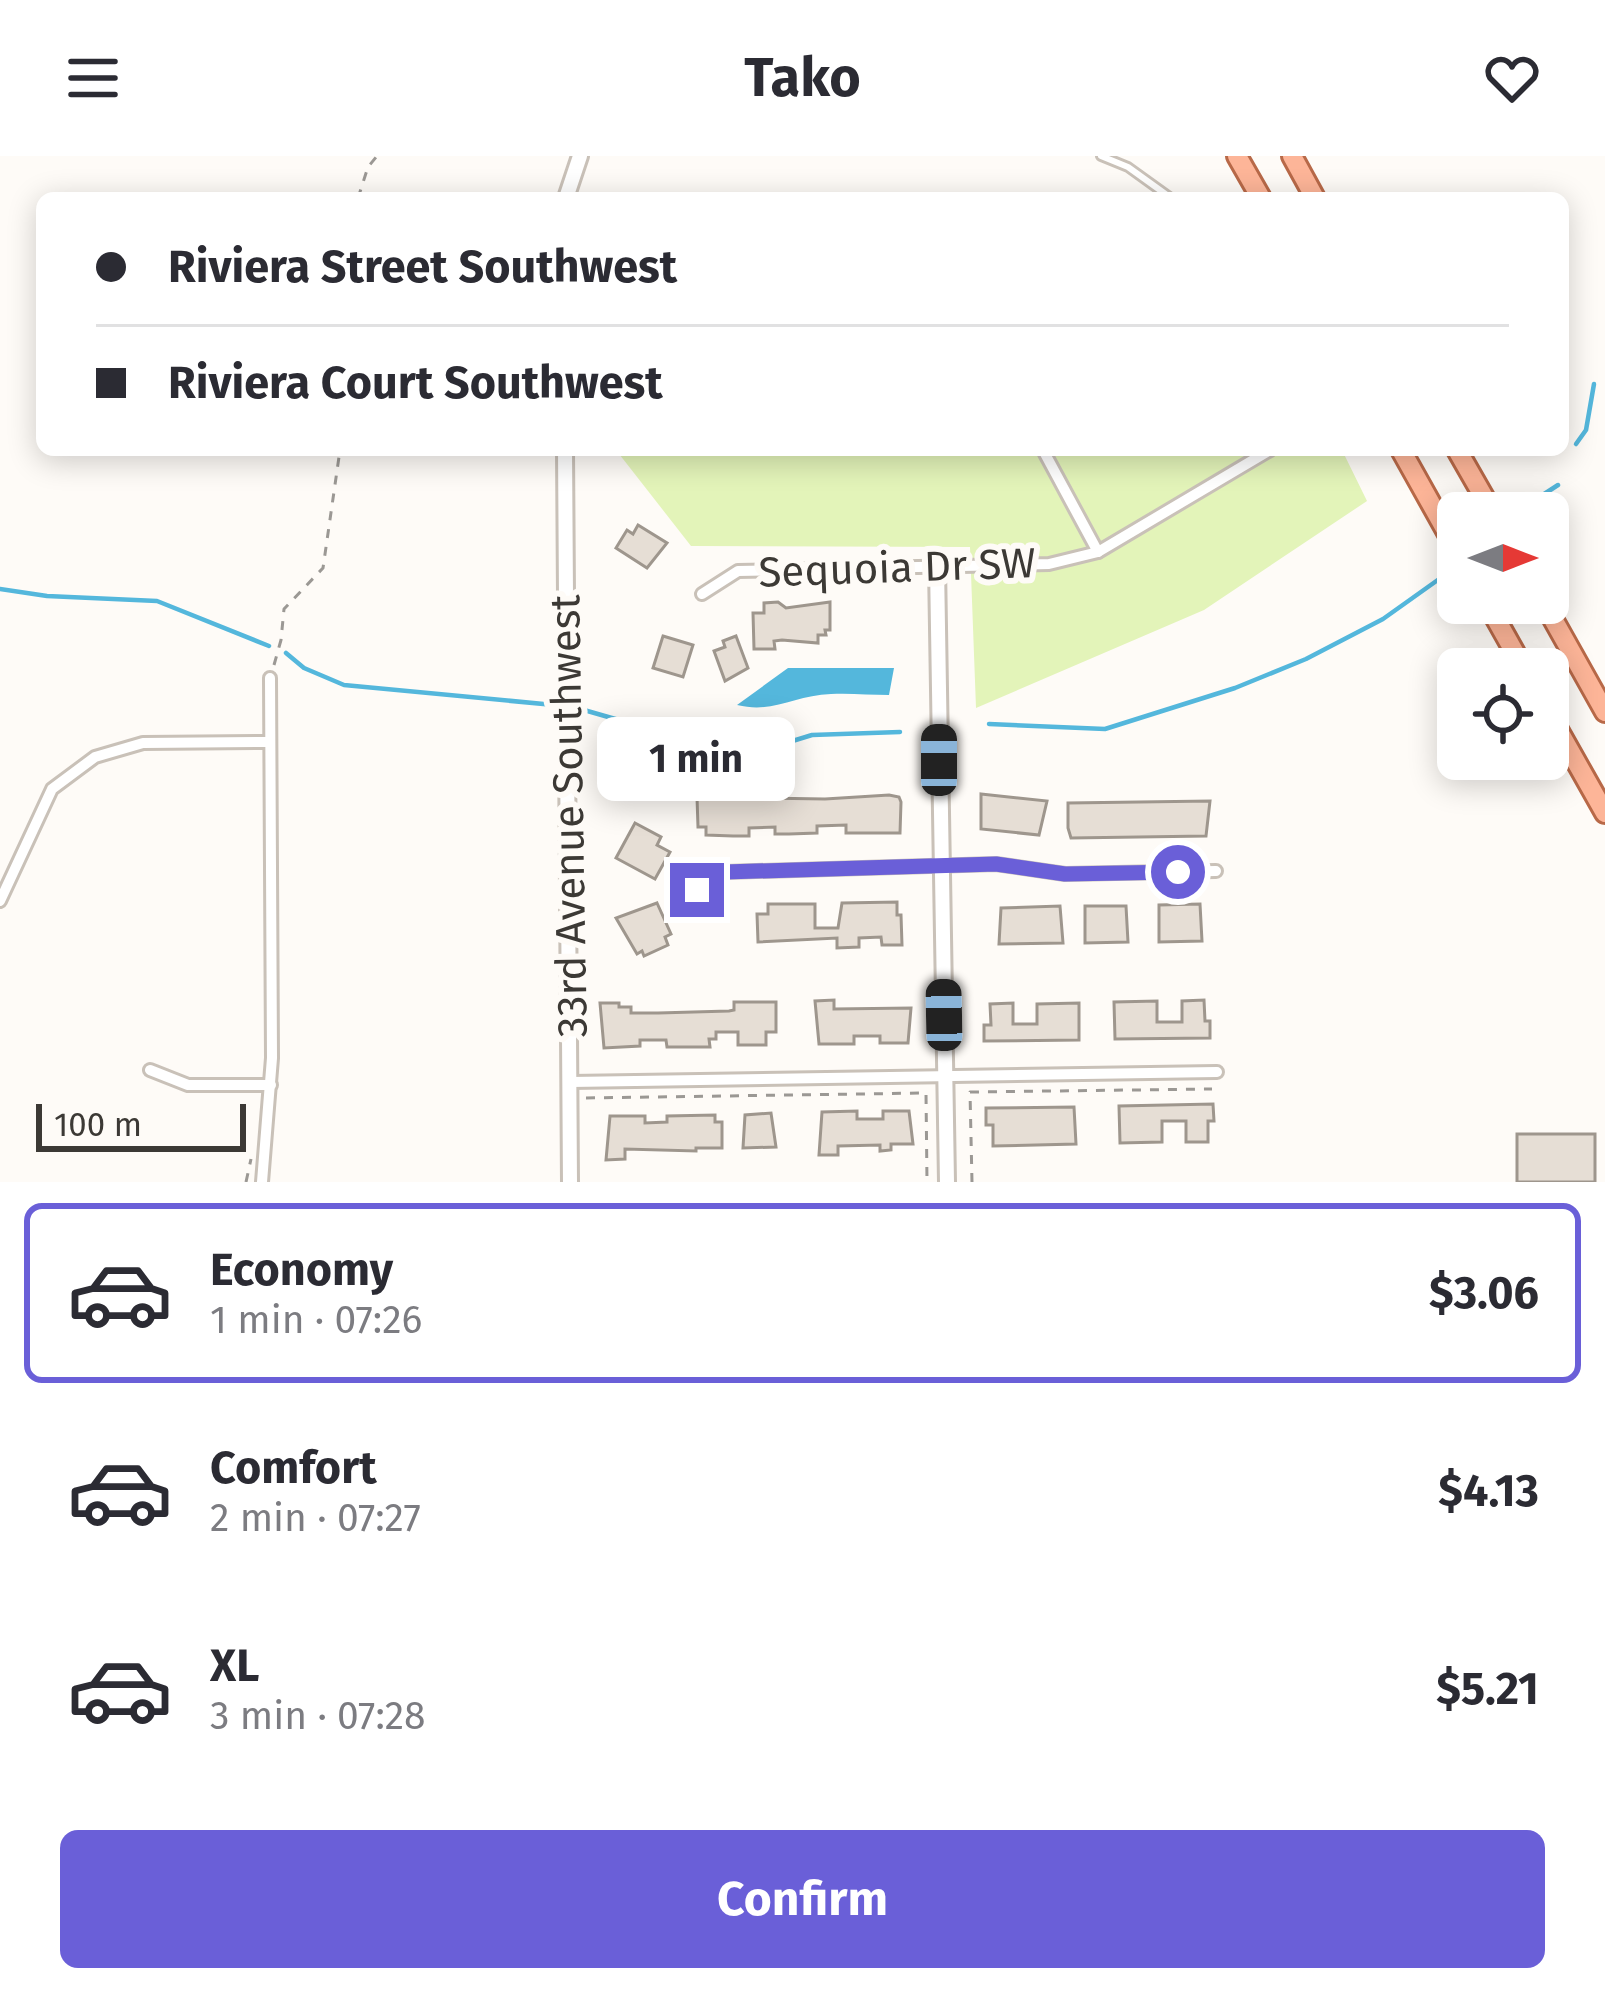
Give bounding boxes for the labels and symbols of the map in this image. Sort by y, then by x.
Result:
north arrow [1437,492,1569,624]
street label: Sequoia Dr SW [758,538,1036,598]
street label: 33rd Avenue Southwest [540,593,598,1038]
callout: 1 min [598,716,796,800]
car [921,724,957,796]
route start [1151,845,1205,899]
route end [670,863,724,917]
car [925,979,963,1051]
scale bar [36,1098,246,1151]

